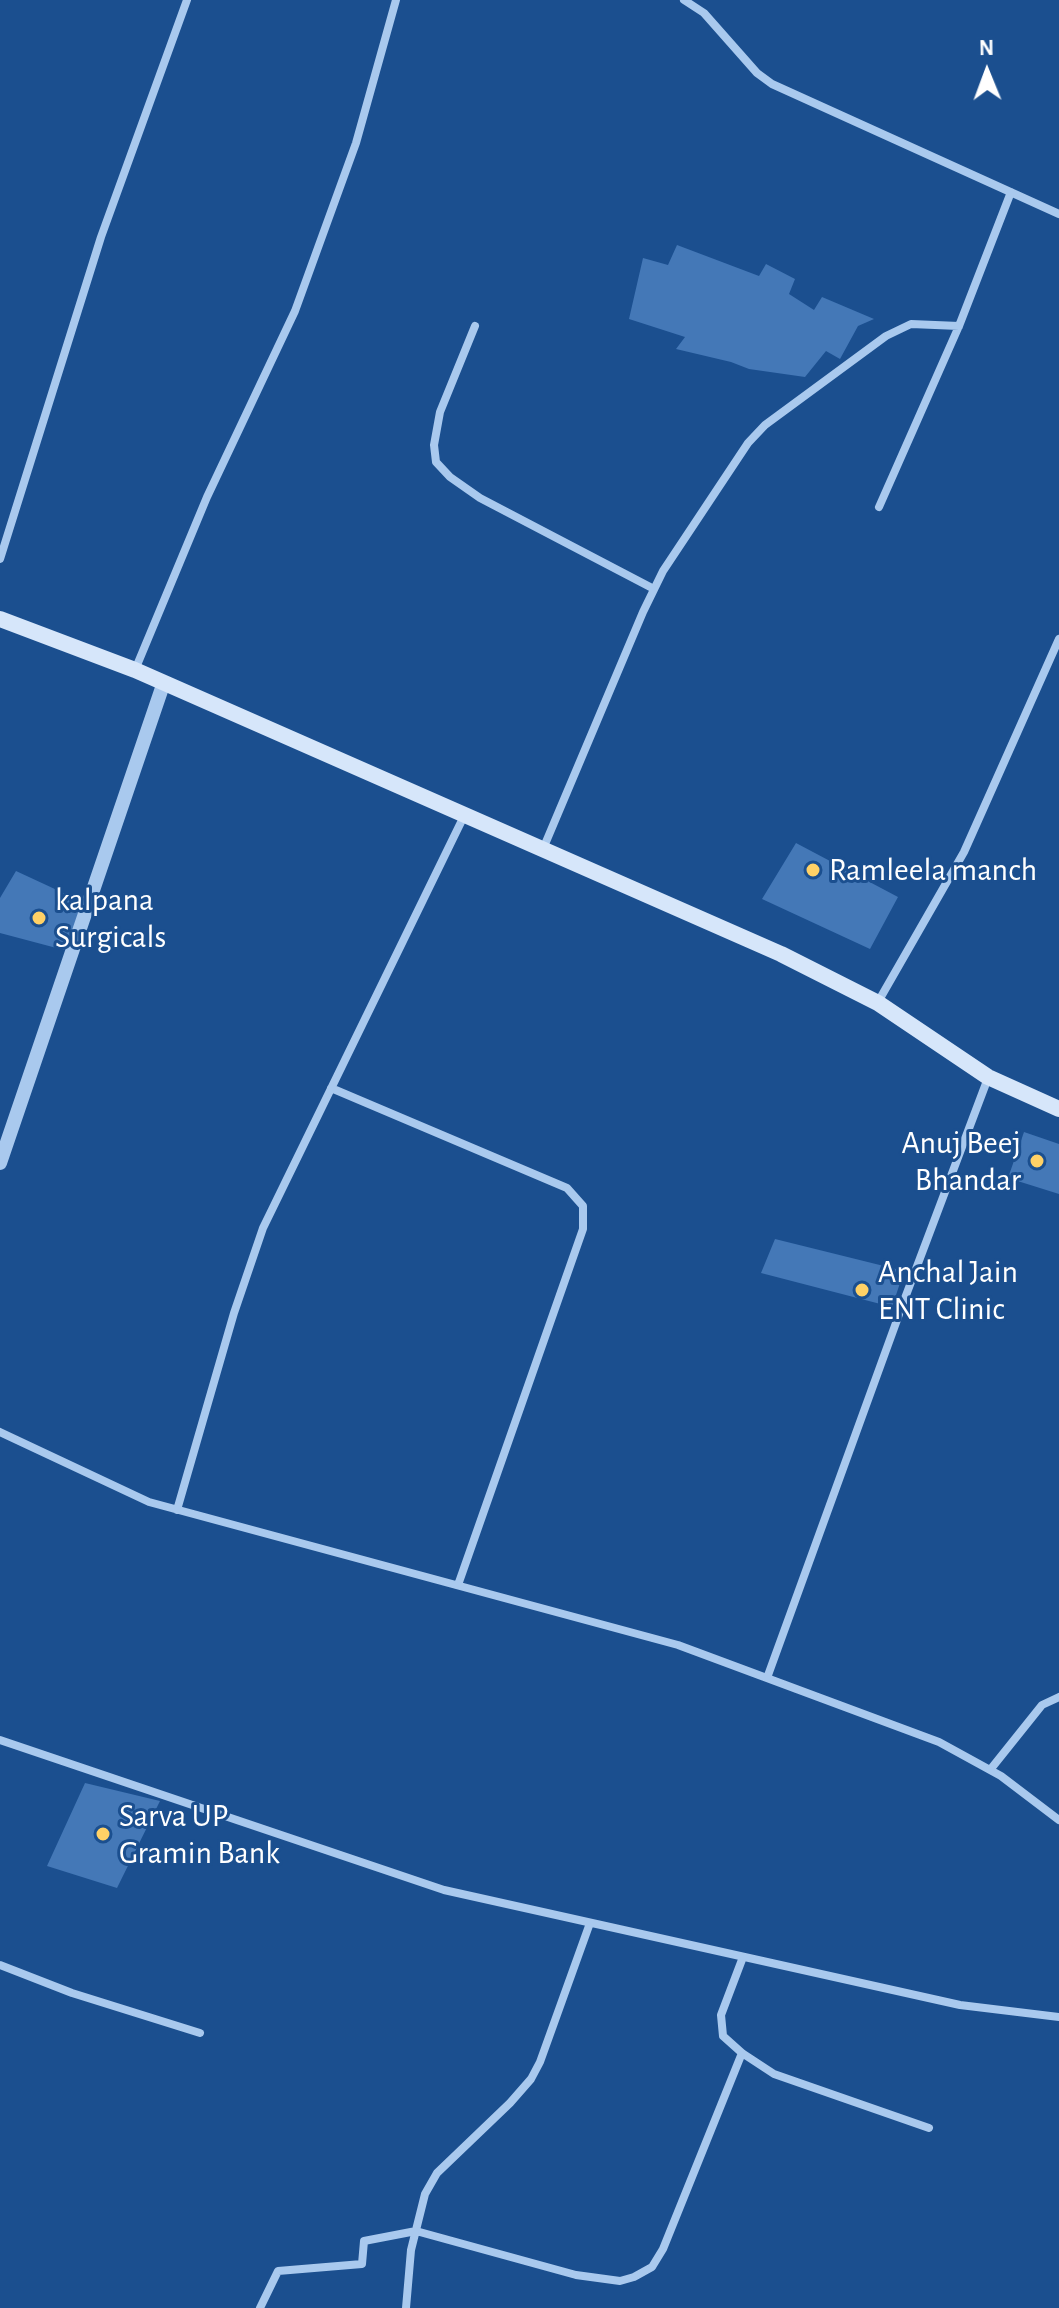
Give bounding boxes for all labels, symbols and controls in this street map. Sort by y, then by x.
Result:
north arrow [947,32,1027,112]
text: N [979,37,994,59]
place label: Ramleela manch [829,851,1037,889]
marker: Ramleela manch [804,861,822,879]
place label: kalpana Surgicals [55,881,166,956]
marker: kalpana Surgicals [30,909,48,927]
place label: Anuj Beej Bhandar [901,1124,1021,1199]
marker: Anuj Beej Bhandar [1028,1152,1046,1170]
place label: Anchal Jain ENT Clinic [878,1253,1018,1328]
marker: Anchal Jain ENT Clinic [853,1281,871,1299]
place label: Sarva UP Gramin Bank [119,1797,280,1872]
marker: Sarva UP Gramin Bank [94,1825,112,1843]

